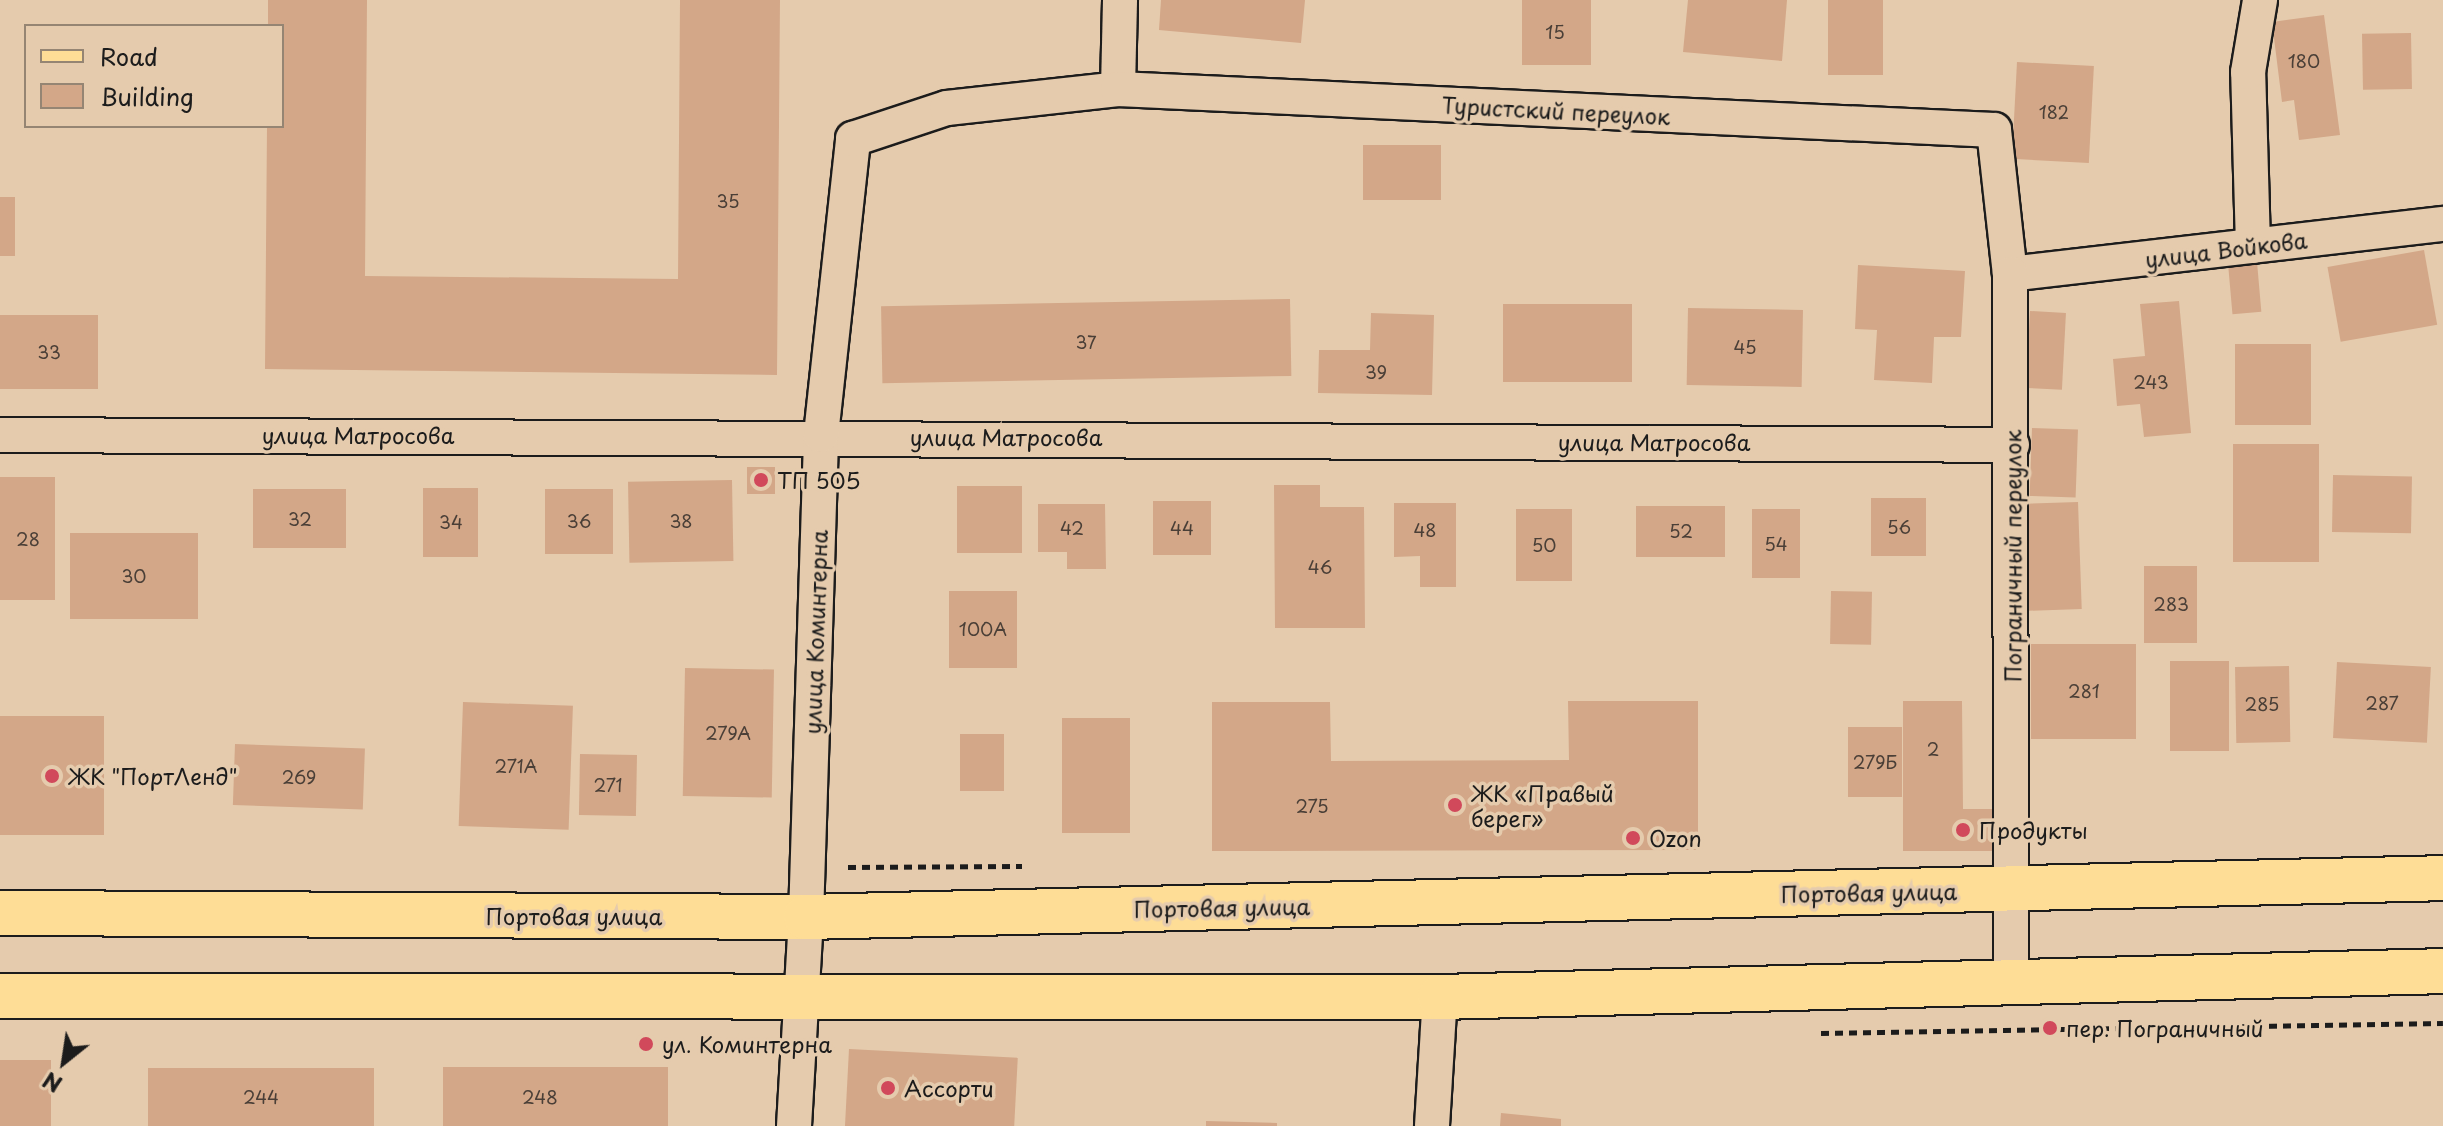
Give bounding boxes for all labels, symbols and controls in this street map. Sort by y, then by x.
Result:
house number: 15 [1545,21,1565,43]
legend [24,24,284,128]
text: Road [100,38,158,74]
house number: 180 [2288,50,2320,72]
text: Building [100,78,194,114]
street label: Туристский переулок [1441,91,1671,129]
house number: 182 [2039,101,2069,123]
house number: 35 [716,190,740,212]
street label: улица Войкова [2143,226,2309,272]
house number: 37 [1075,331,1097,353]
house number: 45 [1734,336,1756,358]
house number: 33 [37,341,61,363]
house number: 39 [1365,361,1387,383]
house number: 243 [2133,371,2169,393]
street label: улица Матросова [261,422,455,448]
street label: улица Матросова [909,424,1103,450]
street label: улица Матросова [1557,429,1751,455]
street label: Пограничный переулок [1999,430,2025,682]
place label: ТП 505 [777,467,861,493]
marker: ТП 505 [752,471,770,489]
house number: 32 [288,508,312,530]
house number: 36 [567,510,591,532]
house number: 38 [669,510,693,532]
house number: 34 [439,511,463,533]
house number: 56 [1887,516,1911,538]
house number: 42 [1060,517,1084,539]
house number: 44 [1170,517,1194,539]
house number: 48 [1413,519,1437,541]
house number: 52 [1669,520,1693,542]
house number: 28 [16,528,40,550]
street label: улица Коминтерна [798,528,832,736]
house number: 54 [1764,533,1788,555]
house number: 50 [1532,534,1556,556]
house number: 46 [1308,556,1332,578]
house number: 30 [121,565,147,587]
house number: 283 [2153,593,2189,615]
house number: 100А [959,618,1007,640]
house number: 281 [2068,680,2100,702]
house number: 287 [2365,692,2399,714]
house number: 285 [2245,693,2279,715]
house number: 279А [705,722,751,744]
house number: 2 [1927,738,1939,760]
house number: 279Б [1853,751,1897,773]
house number: 271А [495,755,537,777]
place label: ЖК "ПортЛенд" [68,763,239,789]
house number: 269 [282,766,316,788]
marker: ЖК "ПортЛенд" [43,767,61,785]
house number: 271 [593,774,623,796]
place label: ЖК «Правый берег» [1471,779,1615,830]
house number: 275 [1295,795,1329,817]
marker: ЖК «Правый берег» [1446,796,1464,814]
place label: Продукты [1979,817,2088,843]
marker: Продукты [1954,821,1972,839]
place label: Ozon [1649,825,1702,851]
marker: Ozon [1624,829,1642,847]
street label: Портовая улица [1780,877,1958,907]
street label: Портовая улица [1133,892,1311,922]
street label: Портовая улица [485,903,663,929]
place label: пер. Пограничный [2066,1015,2264,1041]
marker: пер. Пограничный [2041,1019,2059,1037]
north arrow [24,1022,104,1102]
place label: ул. Коминтерна [662,1031,832,1057]
marker: ул. Коминтерна [637,1035,655,1053]
text: N [36,1065,68,1102]
place label: Ассорти [904,1075,994,1101]
marker: Ассорти [879,1079,897,1097]
house number: 244 [243,1086,279,1108]
house number: 248 [522,1086,558,1108]

